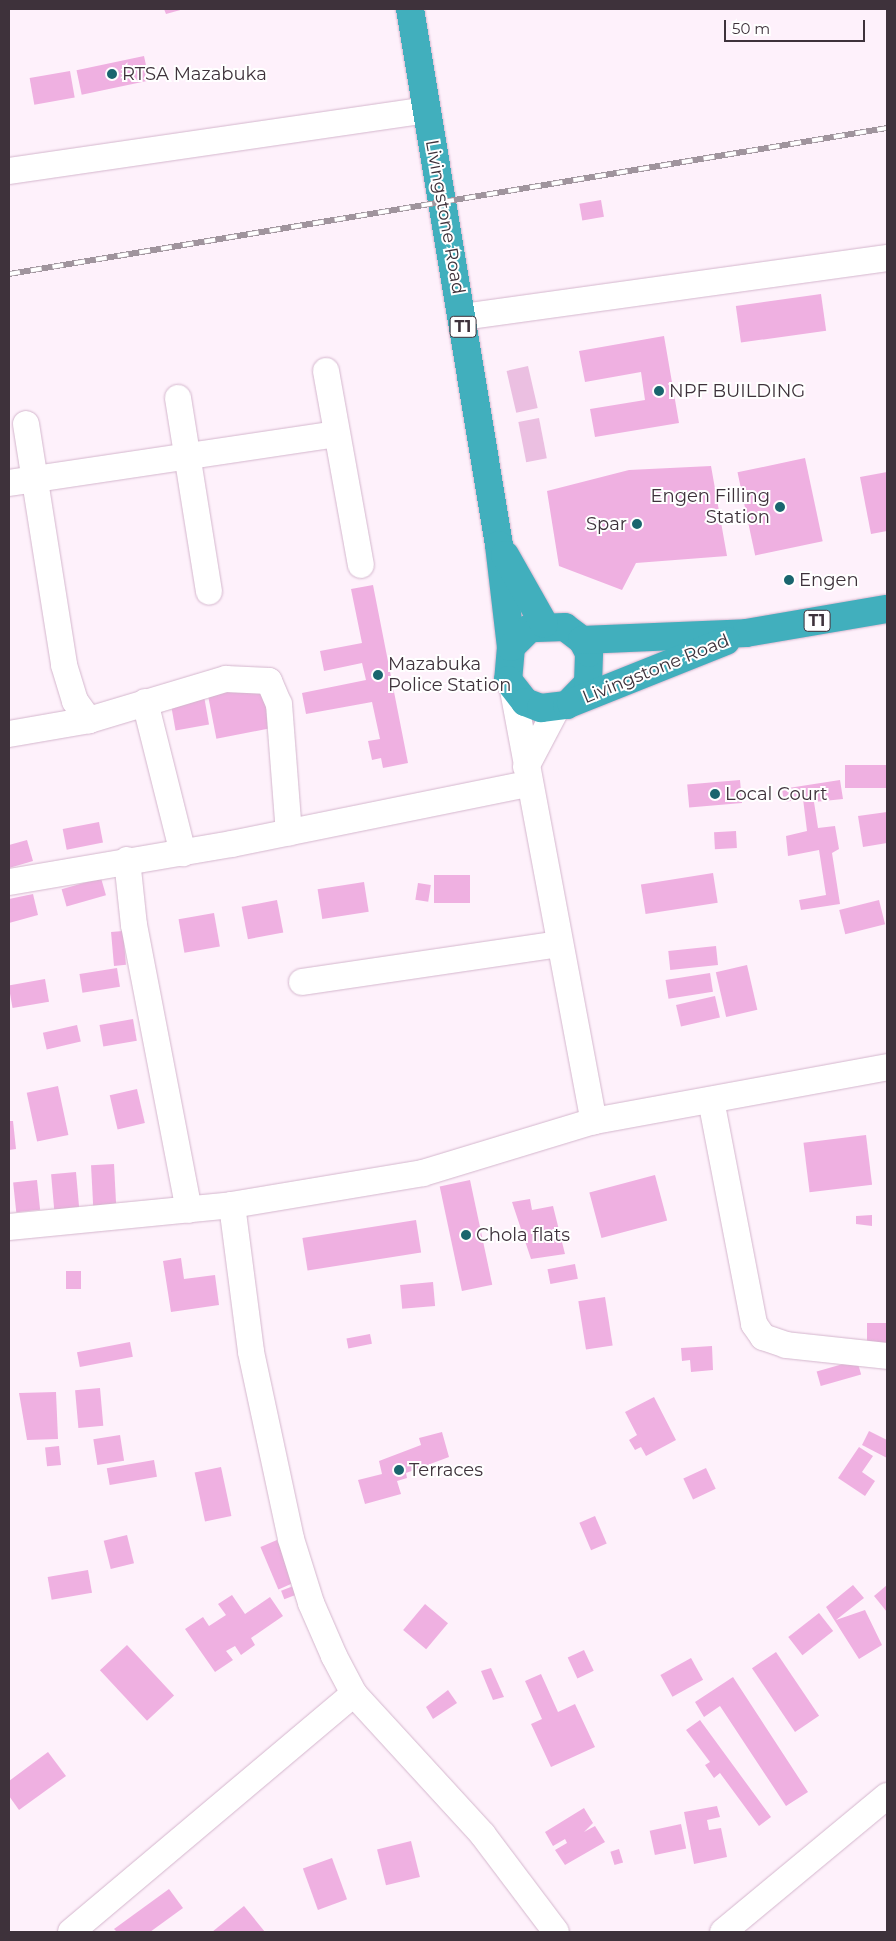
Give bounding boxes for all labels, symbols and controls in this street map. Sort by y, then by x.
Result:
scale bar [726,10,867,42]
text: 50 m [732,19,770,38]
place label: RTSA Mazabuka [122,63,267,85]
marker: RTSA Mazabuka [106,68,118,80]
street label: Livingstone Road [421,138,469,296]
road number: T1 [449,314,477,341]
place label: NPF BUILDING [669,380,805,402]
marker: NPF BUILDING [653,385,665,397]
place label: Engen Filling Station [650,486,770,528]
marker: Engen Filling Station [774,501,786,513]
place label: Spar [586,513,627,535]
marker: Spar [631,518,643,530]
place label: Engen [799,569,859,591]
marker: Engen [783,574,795,586]
road number: T1 [803,608,831,634]
street label: Livingstone Road [579,630,733,708]
place label: Mazabuka Police Station [388,654,511,696]
marker: Mazabuka Police Station [372,669,384,681]
place label: Local Court [725,783,828,805]
marker: Local Court [709,788,721,800]
place label: Chola flats [476,1224,570,1246]
marker: Chola flats [460,1229,472,1241]
place label: Terraces [409,1459,483,1481]
marker: Terraces [393,1464,405,1476]

